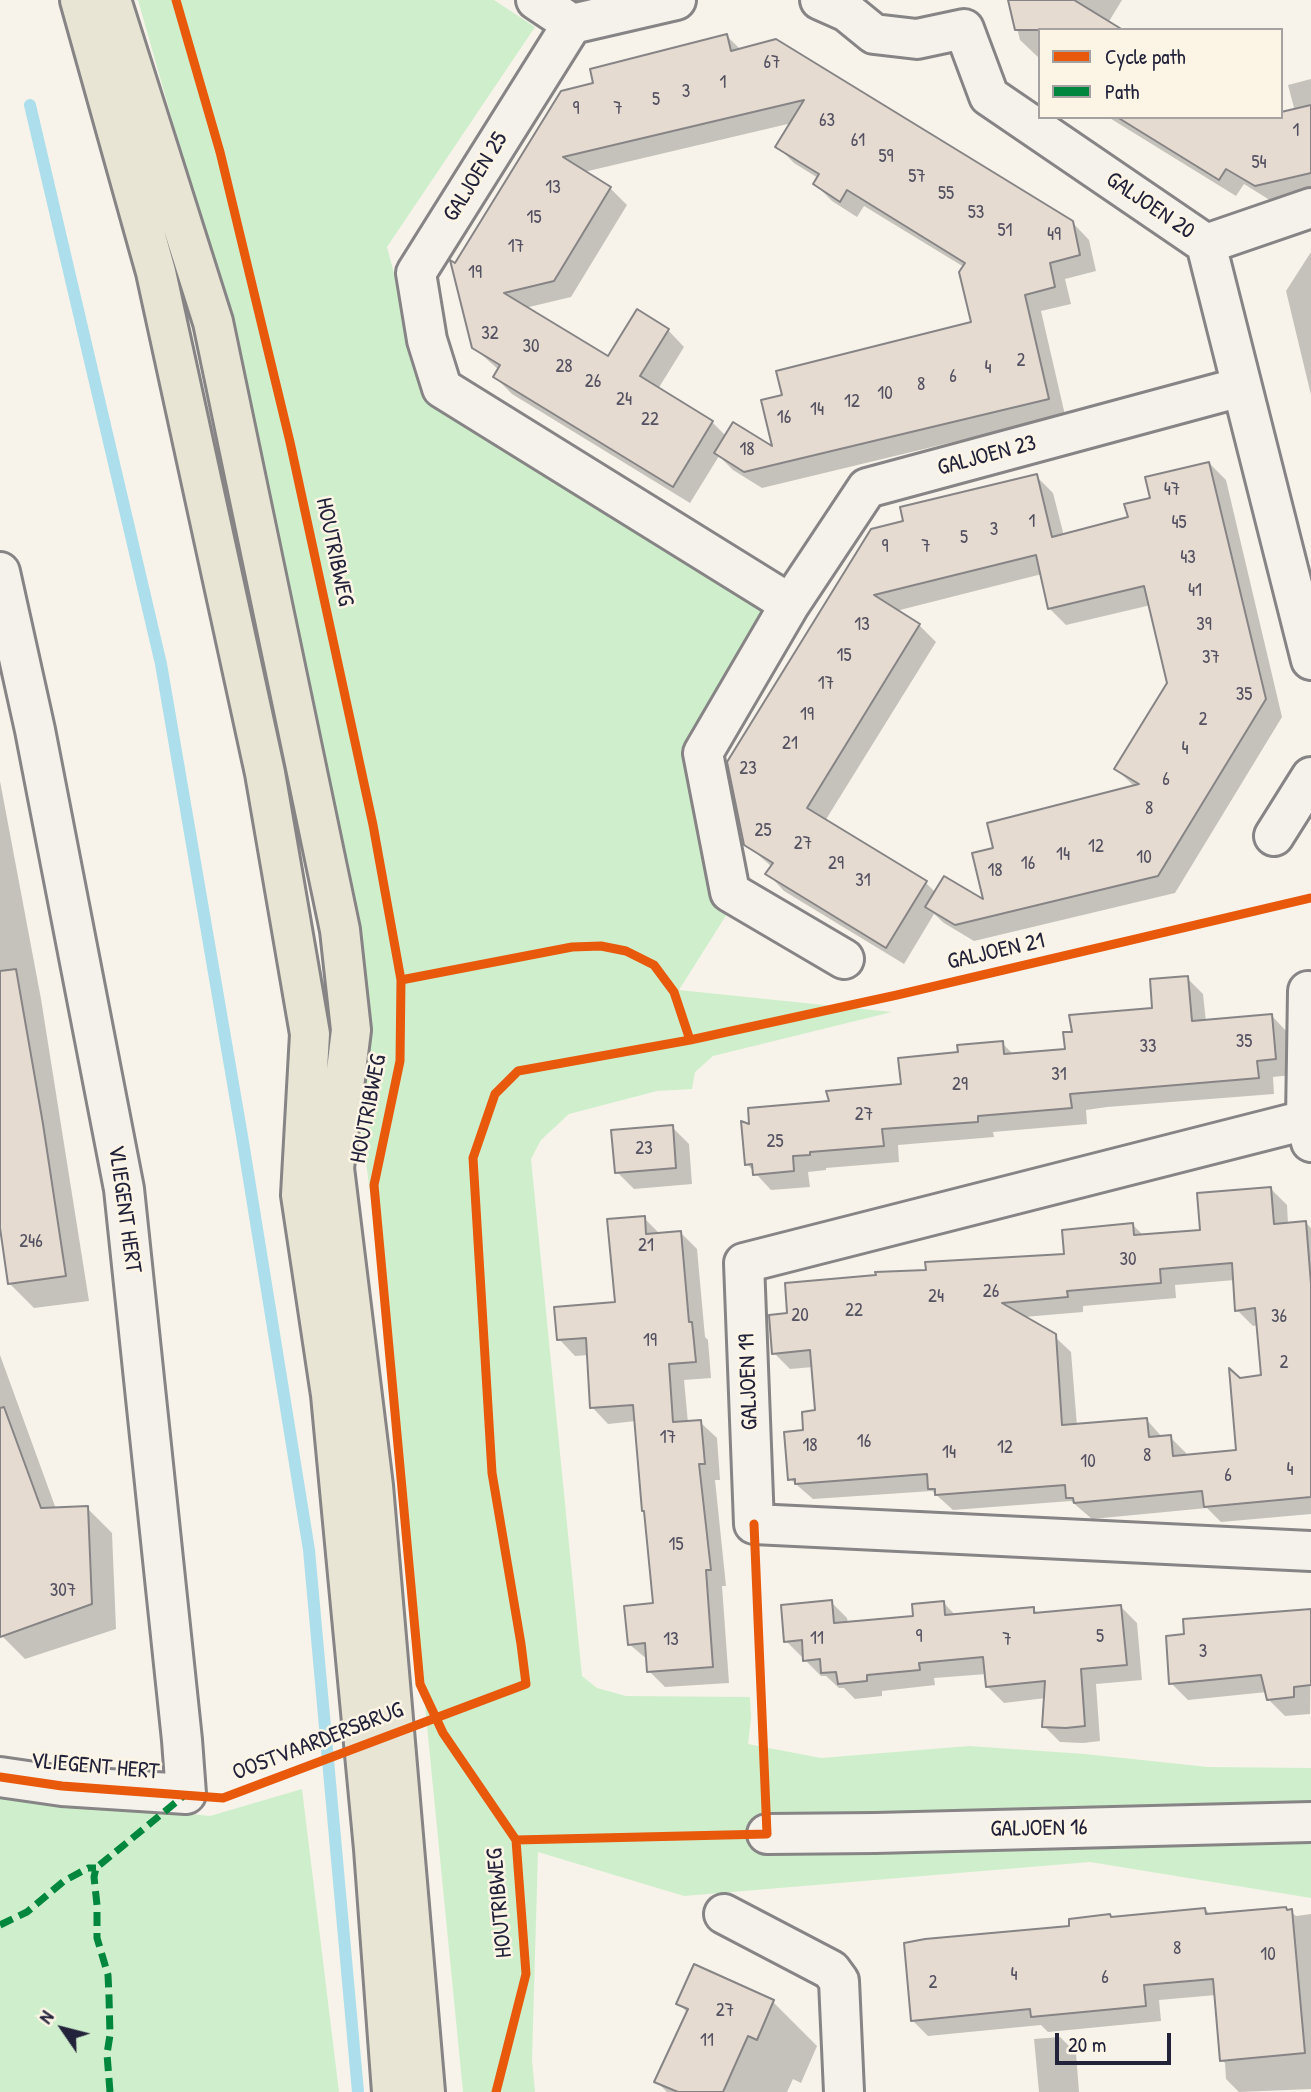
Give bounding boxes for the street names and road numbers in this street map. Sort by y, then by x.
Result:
street label: GALJOEN 25 [438,127,514,227]
street label: GALJOEN 20 [1100,166,1200,246]
street label: GALJOEN 23 [935,430,1039,482]
street label: HOUTRIBWEG [309,495,359,609]
street label: GALJOEN 21 [945,927,1047,977]
street label: HOUTRIBWEG [345,1052,393,1166]
street label: VLIEGENT HERT [101,1143,147,1275]
street label: GALJOEN 19 [734,1333,764,1431]
street label: OOSTVAARDERSBRUG [229,1697,407,1787]
street label: VLIEGENT HERT [30,1748,160,1786]
street label: GALJOEN 16 [990,1814,1088,1844]
street label: HOUTRIBWEG [481,1847,519,1959]

